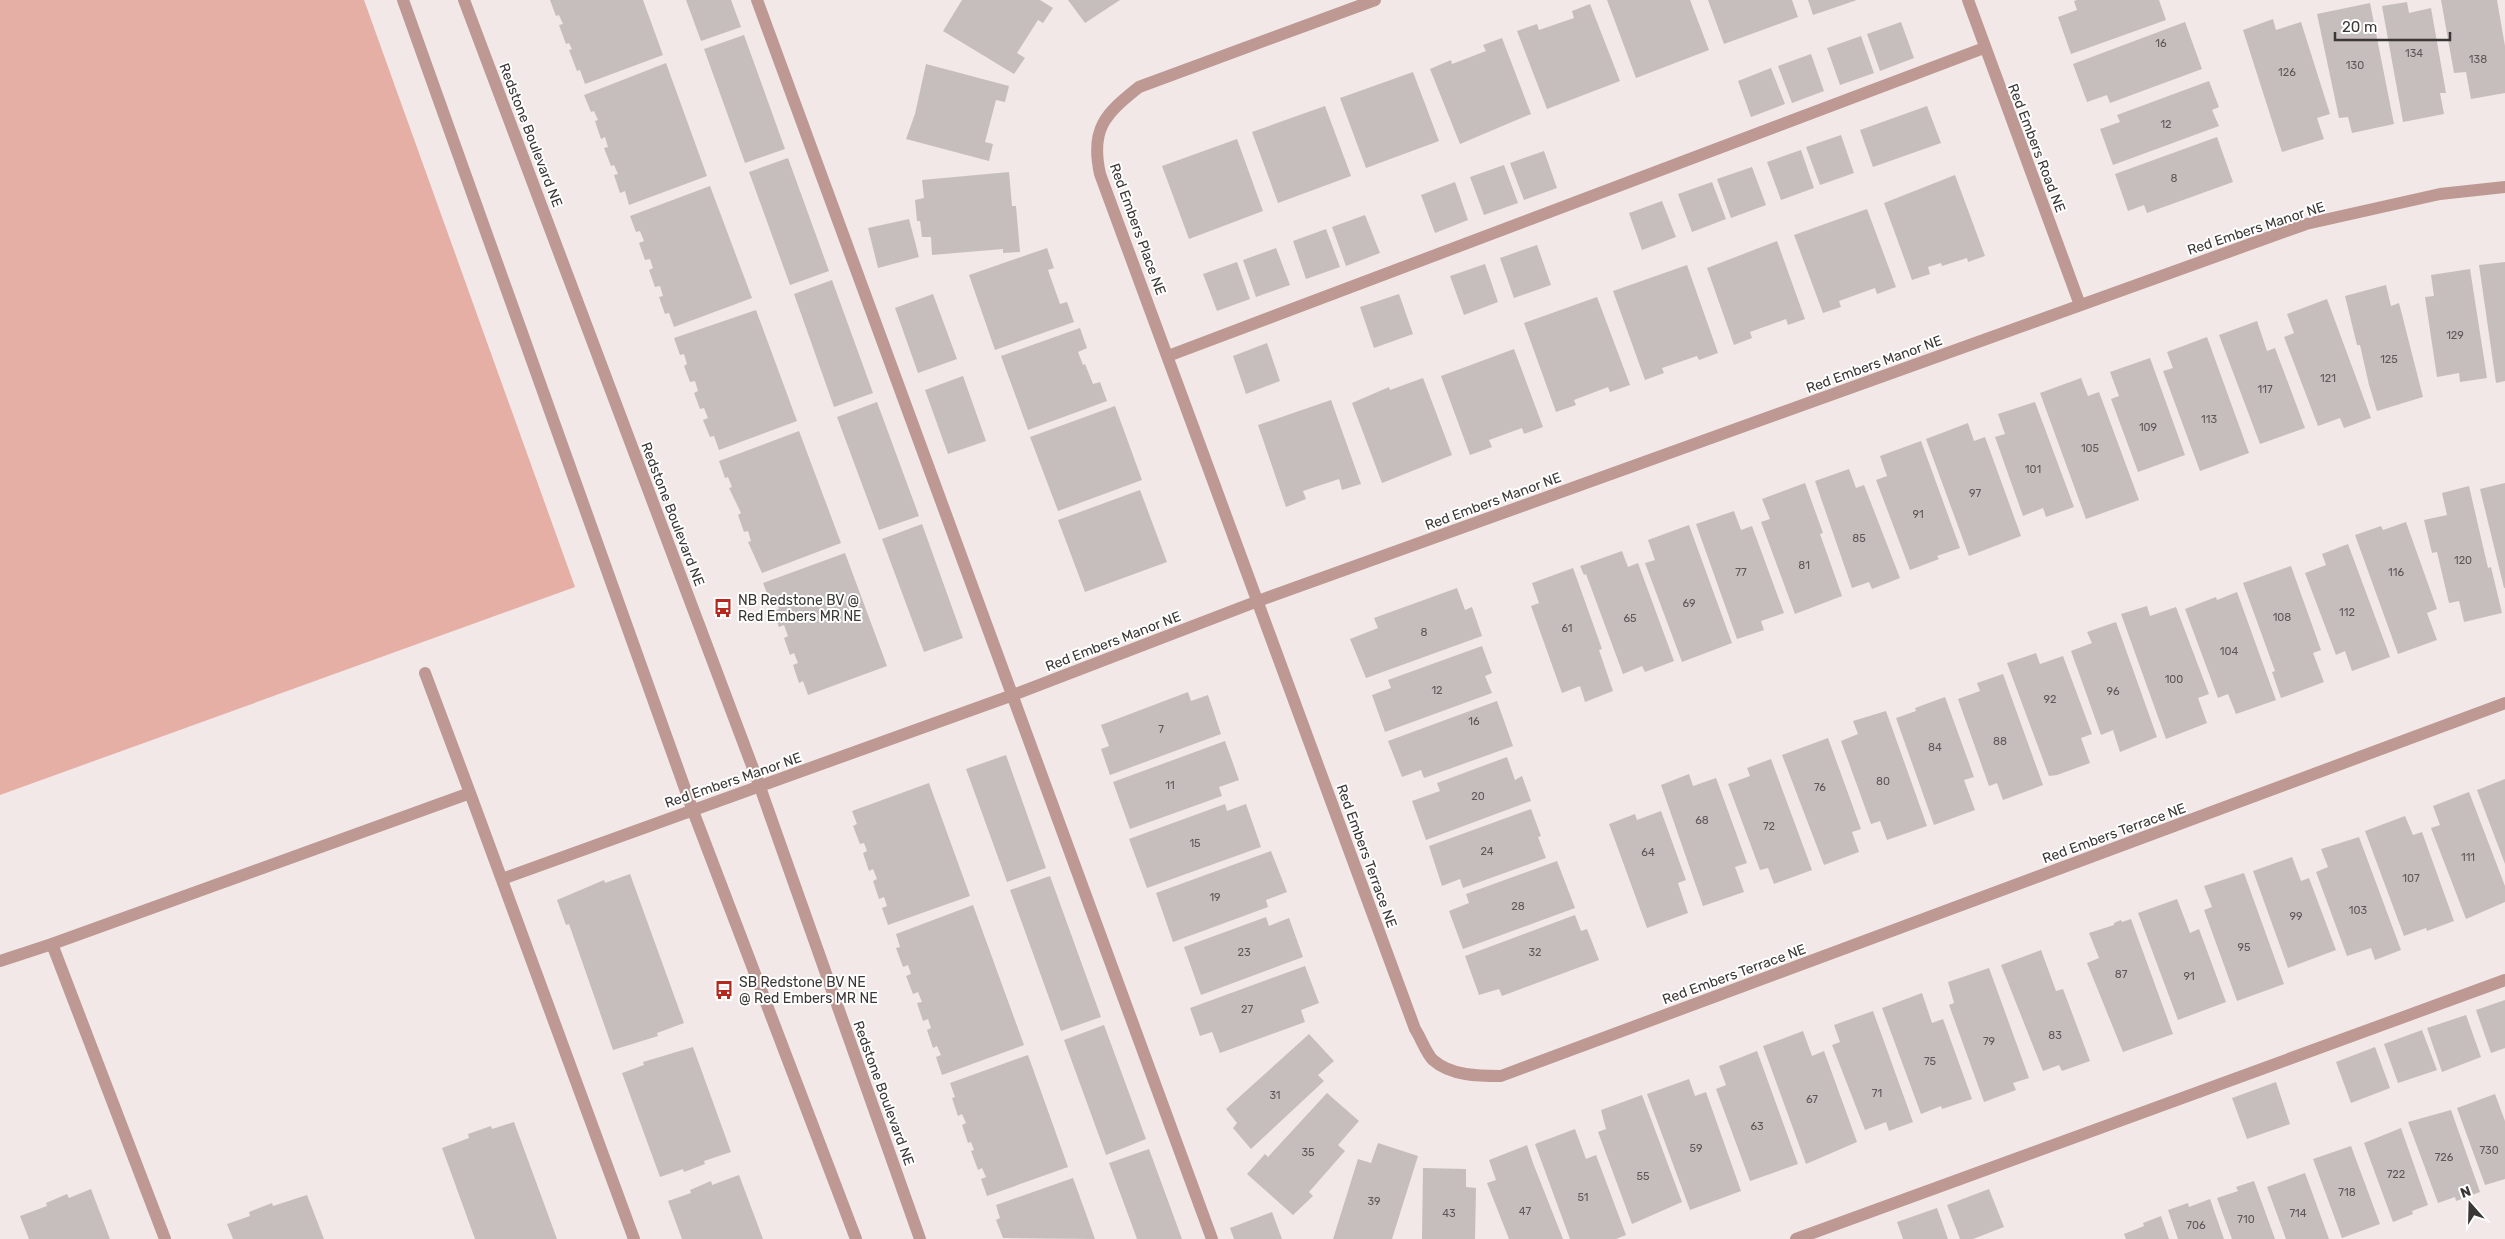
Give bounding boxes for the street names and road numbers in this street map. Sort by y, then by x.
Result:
street label: Redstone Boulevard NE [495,61,566,210]
street label: Red Embers Road NE [2004,81,2069,215]
street label: Red Embers Place NE [1106,161,1169,297]
street label: Red Embers Manor NE [2185,198,2327,259]
street label: Red Embers Manor NE [1804,332,1945,397]
street label: Redstone Boulevard NE [637,440,708,589]
street label: Red Embers Manor NE [1423,469,1564,534]
street label: Red Embers Manor NE [1043,608,1183,675]
street label: Red Embers Manor NE [662,749,804,812]
street label: Red Embers Terrace NE [1333,782,1400,930]
street label: Red Embers Terrace NE [2040,800,2188,867]
street label: Red Embers Terrace NE [1660,941,1808,1008]
street label: Redstone Boulevard NE [849,1018,918,1168]

